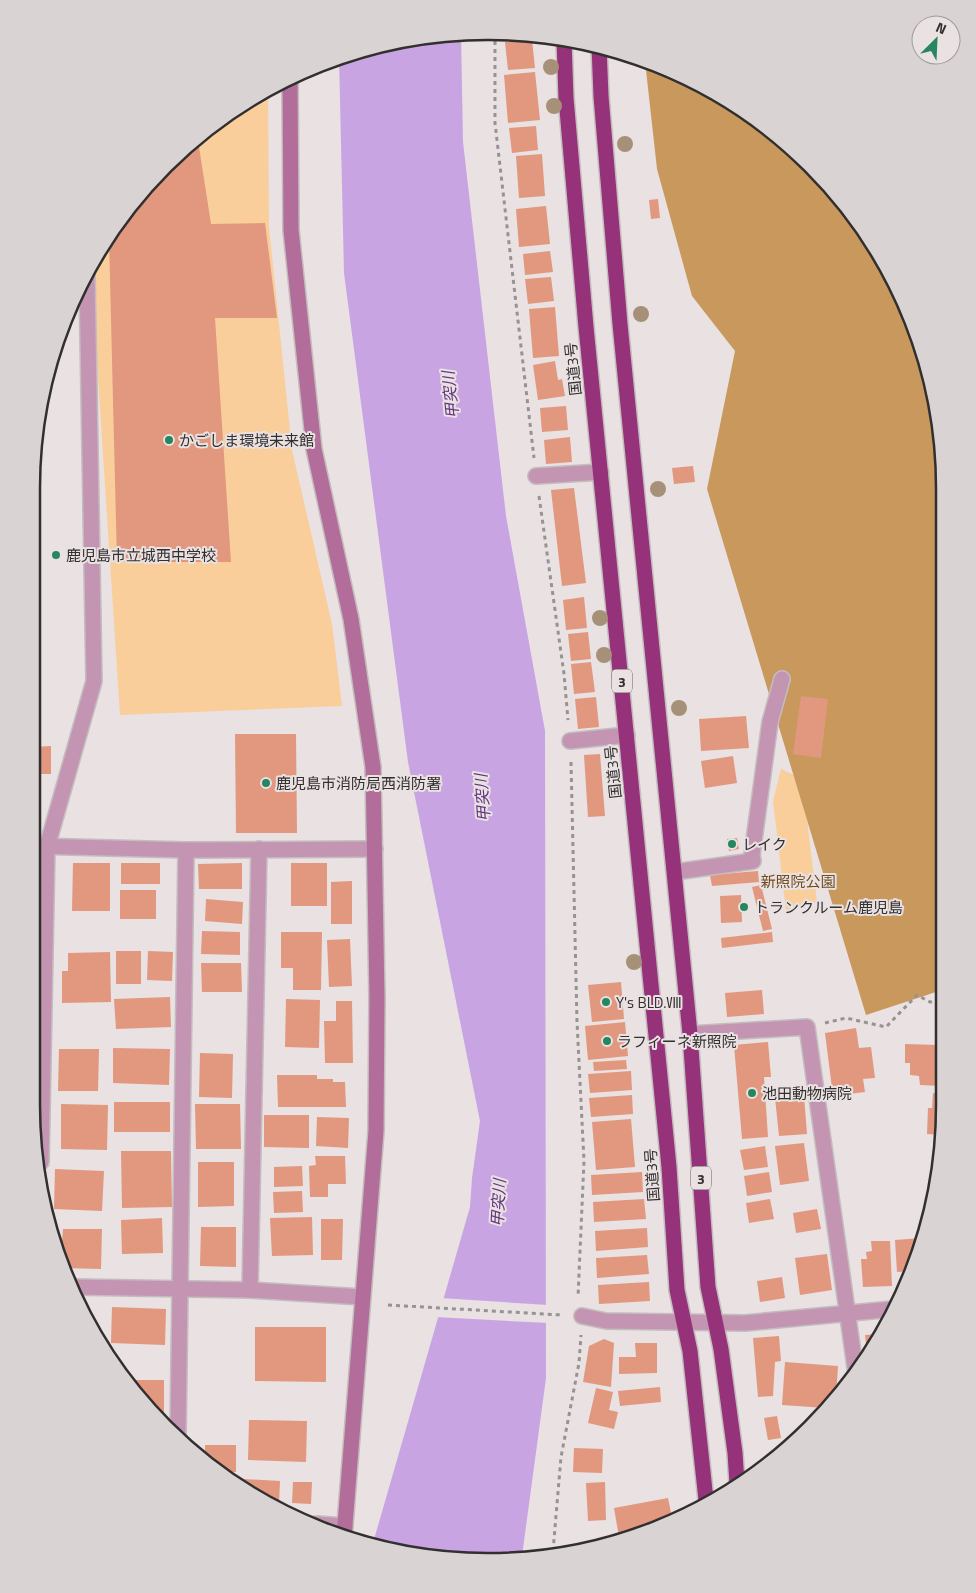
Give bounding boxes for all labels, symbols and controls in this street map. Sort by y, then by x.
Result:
north arrow [911,15,961,65]
text: N [933,16,950,39]
street label: 国道3号 [559,341,587,397]
water label: 甲突川 [435,368,464,420]
place label: かごしま環境未来館 [179,429,314,452]
marker: かごしま環境未来館 [163,434,175,446]
place label: 鹿児島市立城西中学校 [66,544,216,567]
marker: 鹿児島市立城西中学校 [50,549,62,561]
road number: 3 [612,669,632,692]
street label: 国道3号 [599,744,627,800]
water label: 甲突川 [468,771,496,823]
place label: 鹿児島市消防局西消防署 [276,772,441,795]
marker: 鹿児島市消防局西消防署 [260,777,272,789]
place label: レイク [742,833,787,856]
marker: レイク [726,838,738,850]
park label: 新照院公園 [760,870,836,893]
place label: トランクルーム鹿児島 [754,896,903,919]
marker: トランクルーム鹿児島 [738,901,750,913]
place label: Y's BLD.Ⅷ [616,991,682,1014]
marker: Y's BLD.Ⅷ [600,996,612,1008]
place label: ラフィーネ新照院 [617,1030,737,1053]
marker: ラフィーネ新照院 [601,1035,613,1047]
place label: 池田動物病院 [762,1082,852,1105]
marker: 池田動物病院 [746,1087,758,1099]
street label: 国道3号 [639,1148,665,1202]
road number: 3 [691,1166,711,1190]
water label: 甲突川 [485,1176,511,1228]

